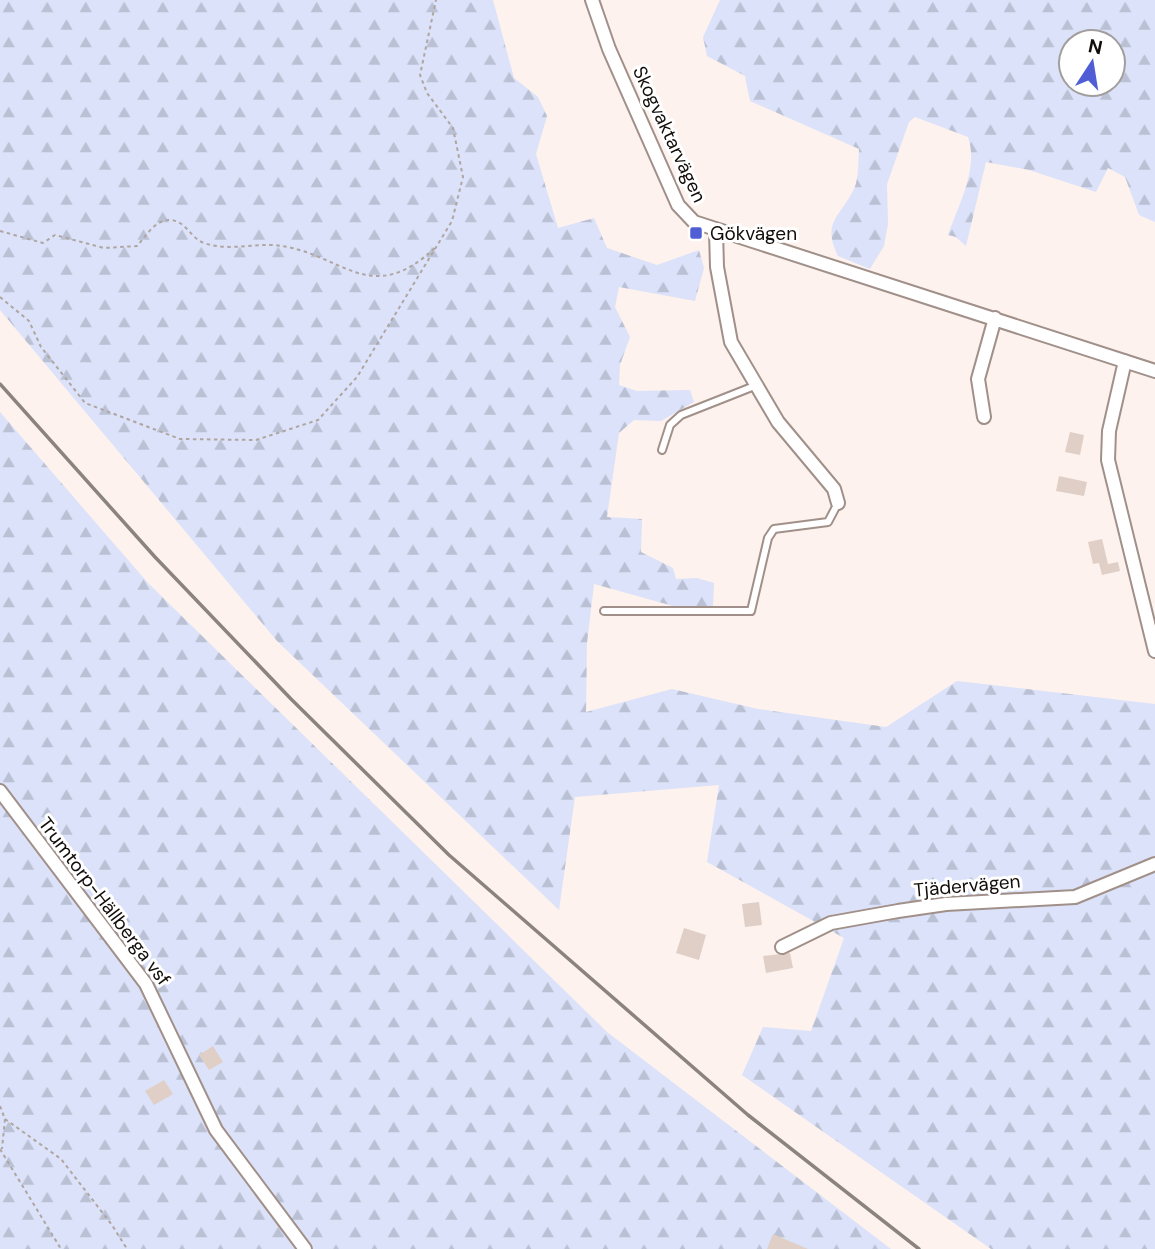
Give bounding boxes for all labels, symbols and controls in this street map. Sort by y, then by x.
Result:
north arrow [1057,28,1127,98]
text: N [1086,33,1105,61]
street label: Skogvaktarvägen [627,62,712,206]
place label: Gökvägen [710,221,797,246]
marker: Gökvägen [688,225,704,241]
street label: Trumtorp-Hällberga vsf [33,812,176,991]
street label: Tjädervägen [913,868,1022,903]

